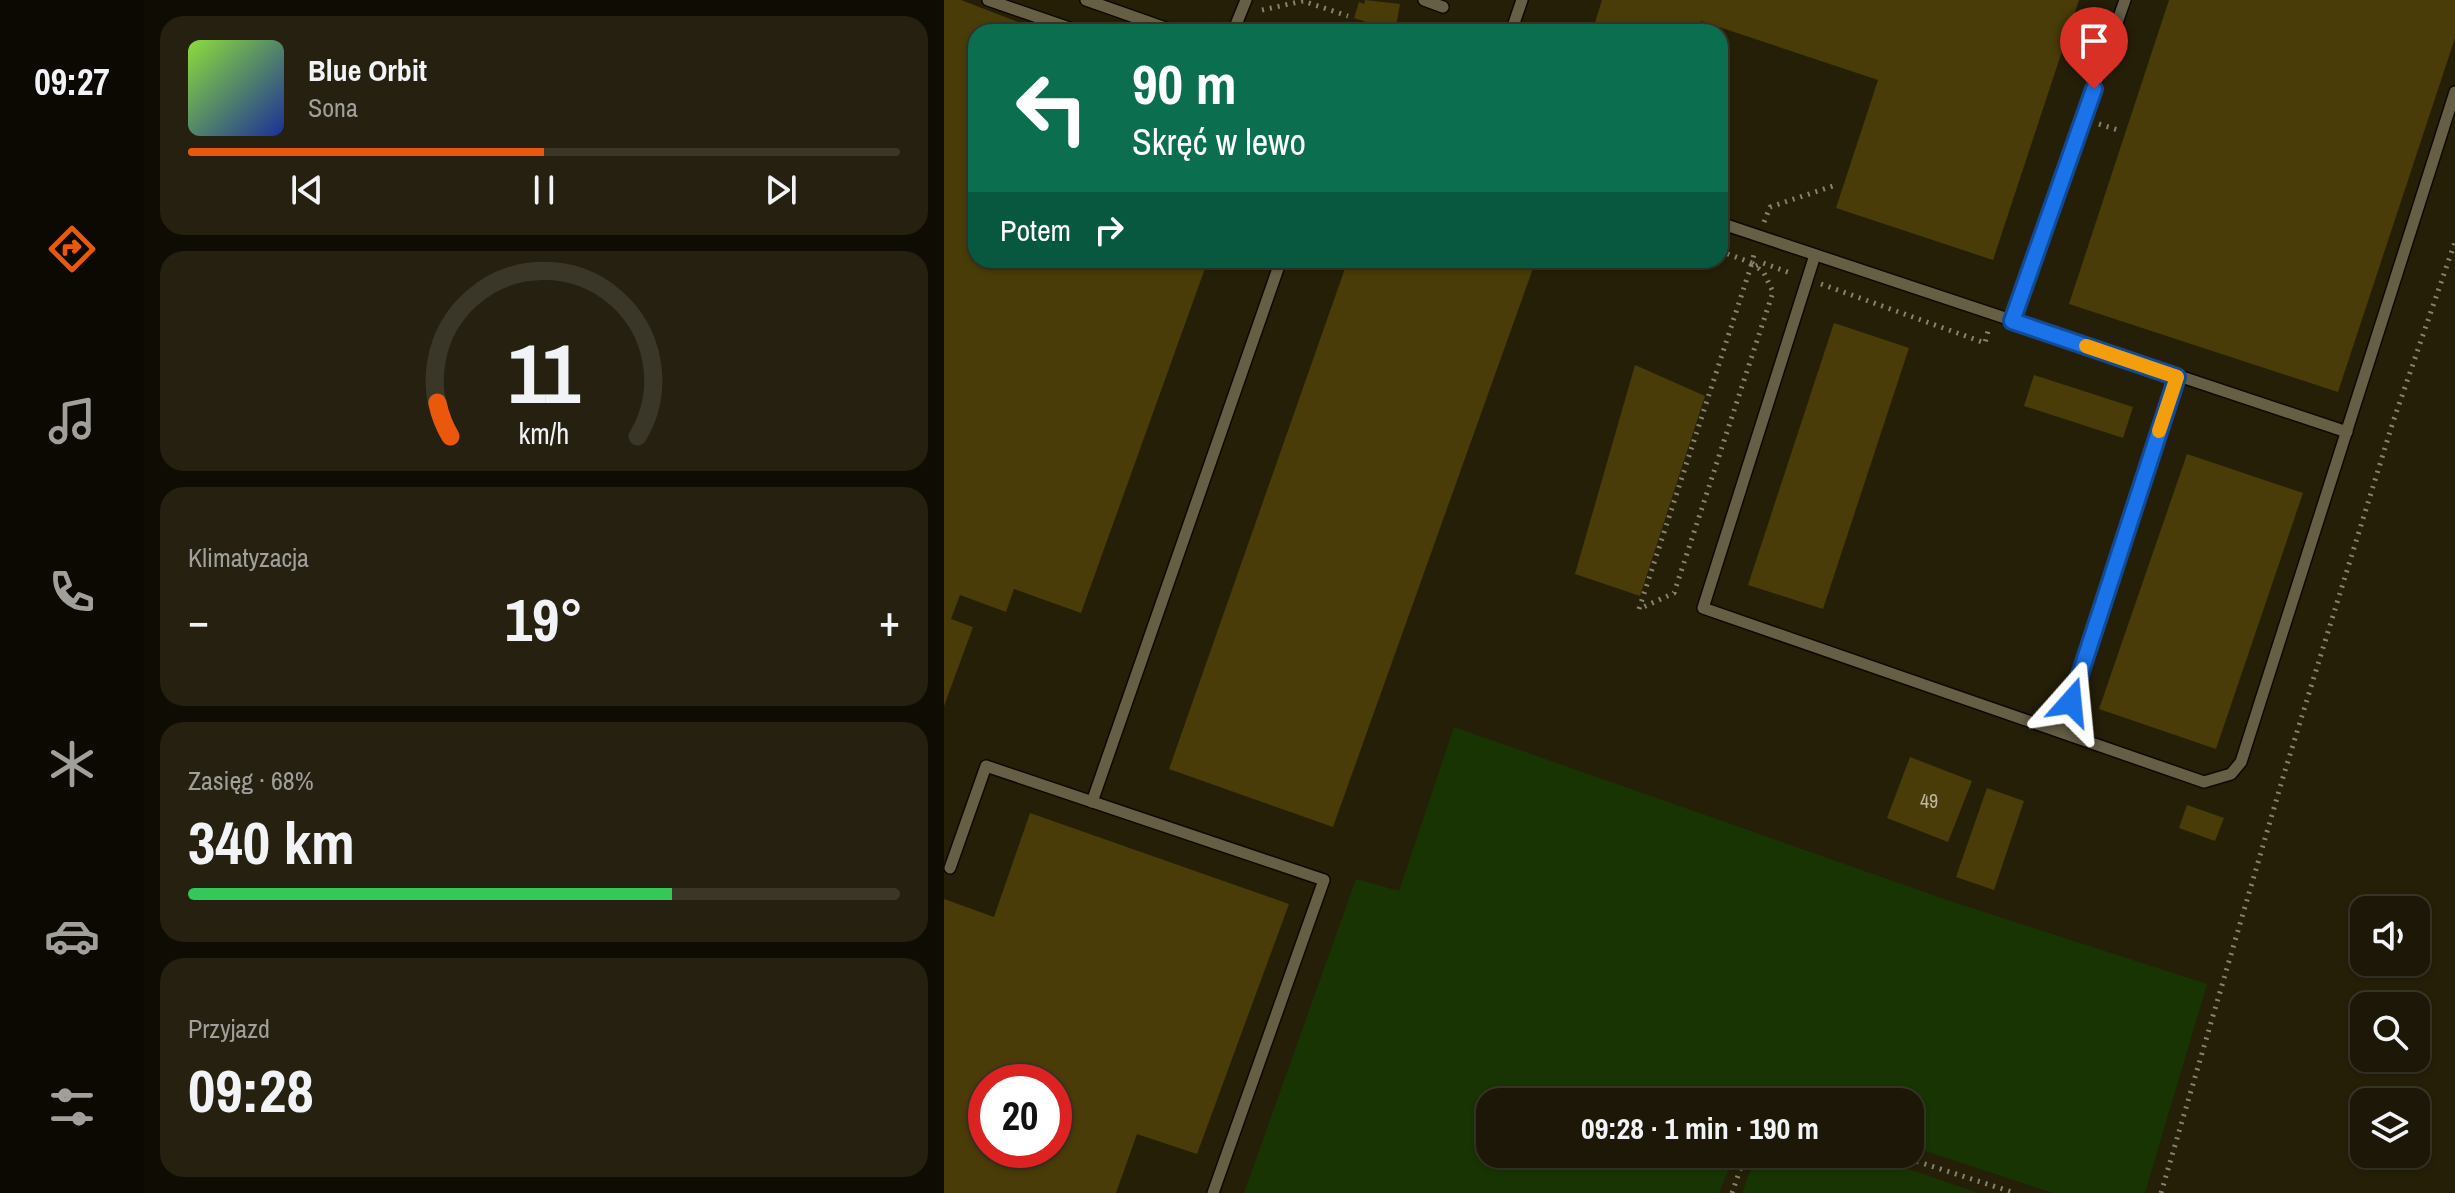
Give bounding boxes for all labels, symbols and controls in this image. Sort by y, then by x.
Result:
pin [2060,7,2128,89]
icon: arrive [2072,19,2116,63]
text: 90 m [1132,46,1237,121]
text: Blue Orbit [308,50,427,90]
icon: left [1000,56,1104,160]
text: 09:27 [34,58,110,106]
text: Sona [308,90,358,125]
text: Skręć w lewo [1132,118,1306,166]
icon: previous [285,168,329,212]
icon: pause [522,168,566,212]
icon: next [759,168,803,212]
icon: right [1087,208,1131,252]
text: Potem [1000,210,1071,250]
icon: directions [44,221,100,277]
text: 11 [508,317,580,429]
icon: music [44,393,100,449]
text: km/h [519,414,569,453]
text: Klimatyzacja [188,540,309,575]
icon: phone [44,564,100,620]
text: 19° [505,579,583,660]
text: − [188,590,209,650]
text: + [879,590,900,650]
position arrow [2029,660,2113,744]
icon: climate [44,736,100,792]
text: Zasięg · 68% [188,763,314,798]
house number: 49 [1920,787,1938,814]
text: 340 km [188,802,355,883]
map controls [2350,896,2430,1168]
button: sound [2350,896,2430,976]
icon: car [44,908,100,964]
button: search [2350,992,2430,1072]
text: Przyjazd [188,1011,270,1046]
text: 09:28 [188,1050,314,1131]
speed limit sign: 20 [968,1064,1072,1168]
icon: filters [44,1079,100,1135]
button: layers [2350,1088,2430,1168]
text: 09:28 · 1 min · 190 m [1581,1108,1819,1148]

